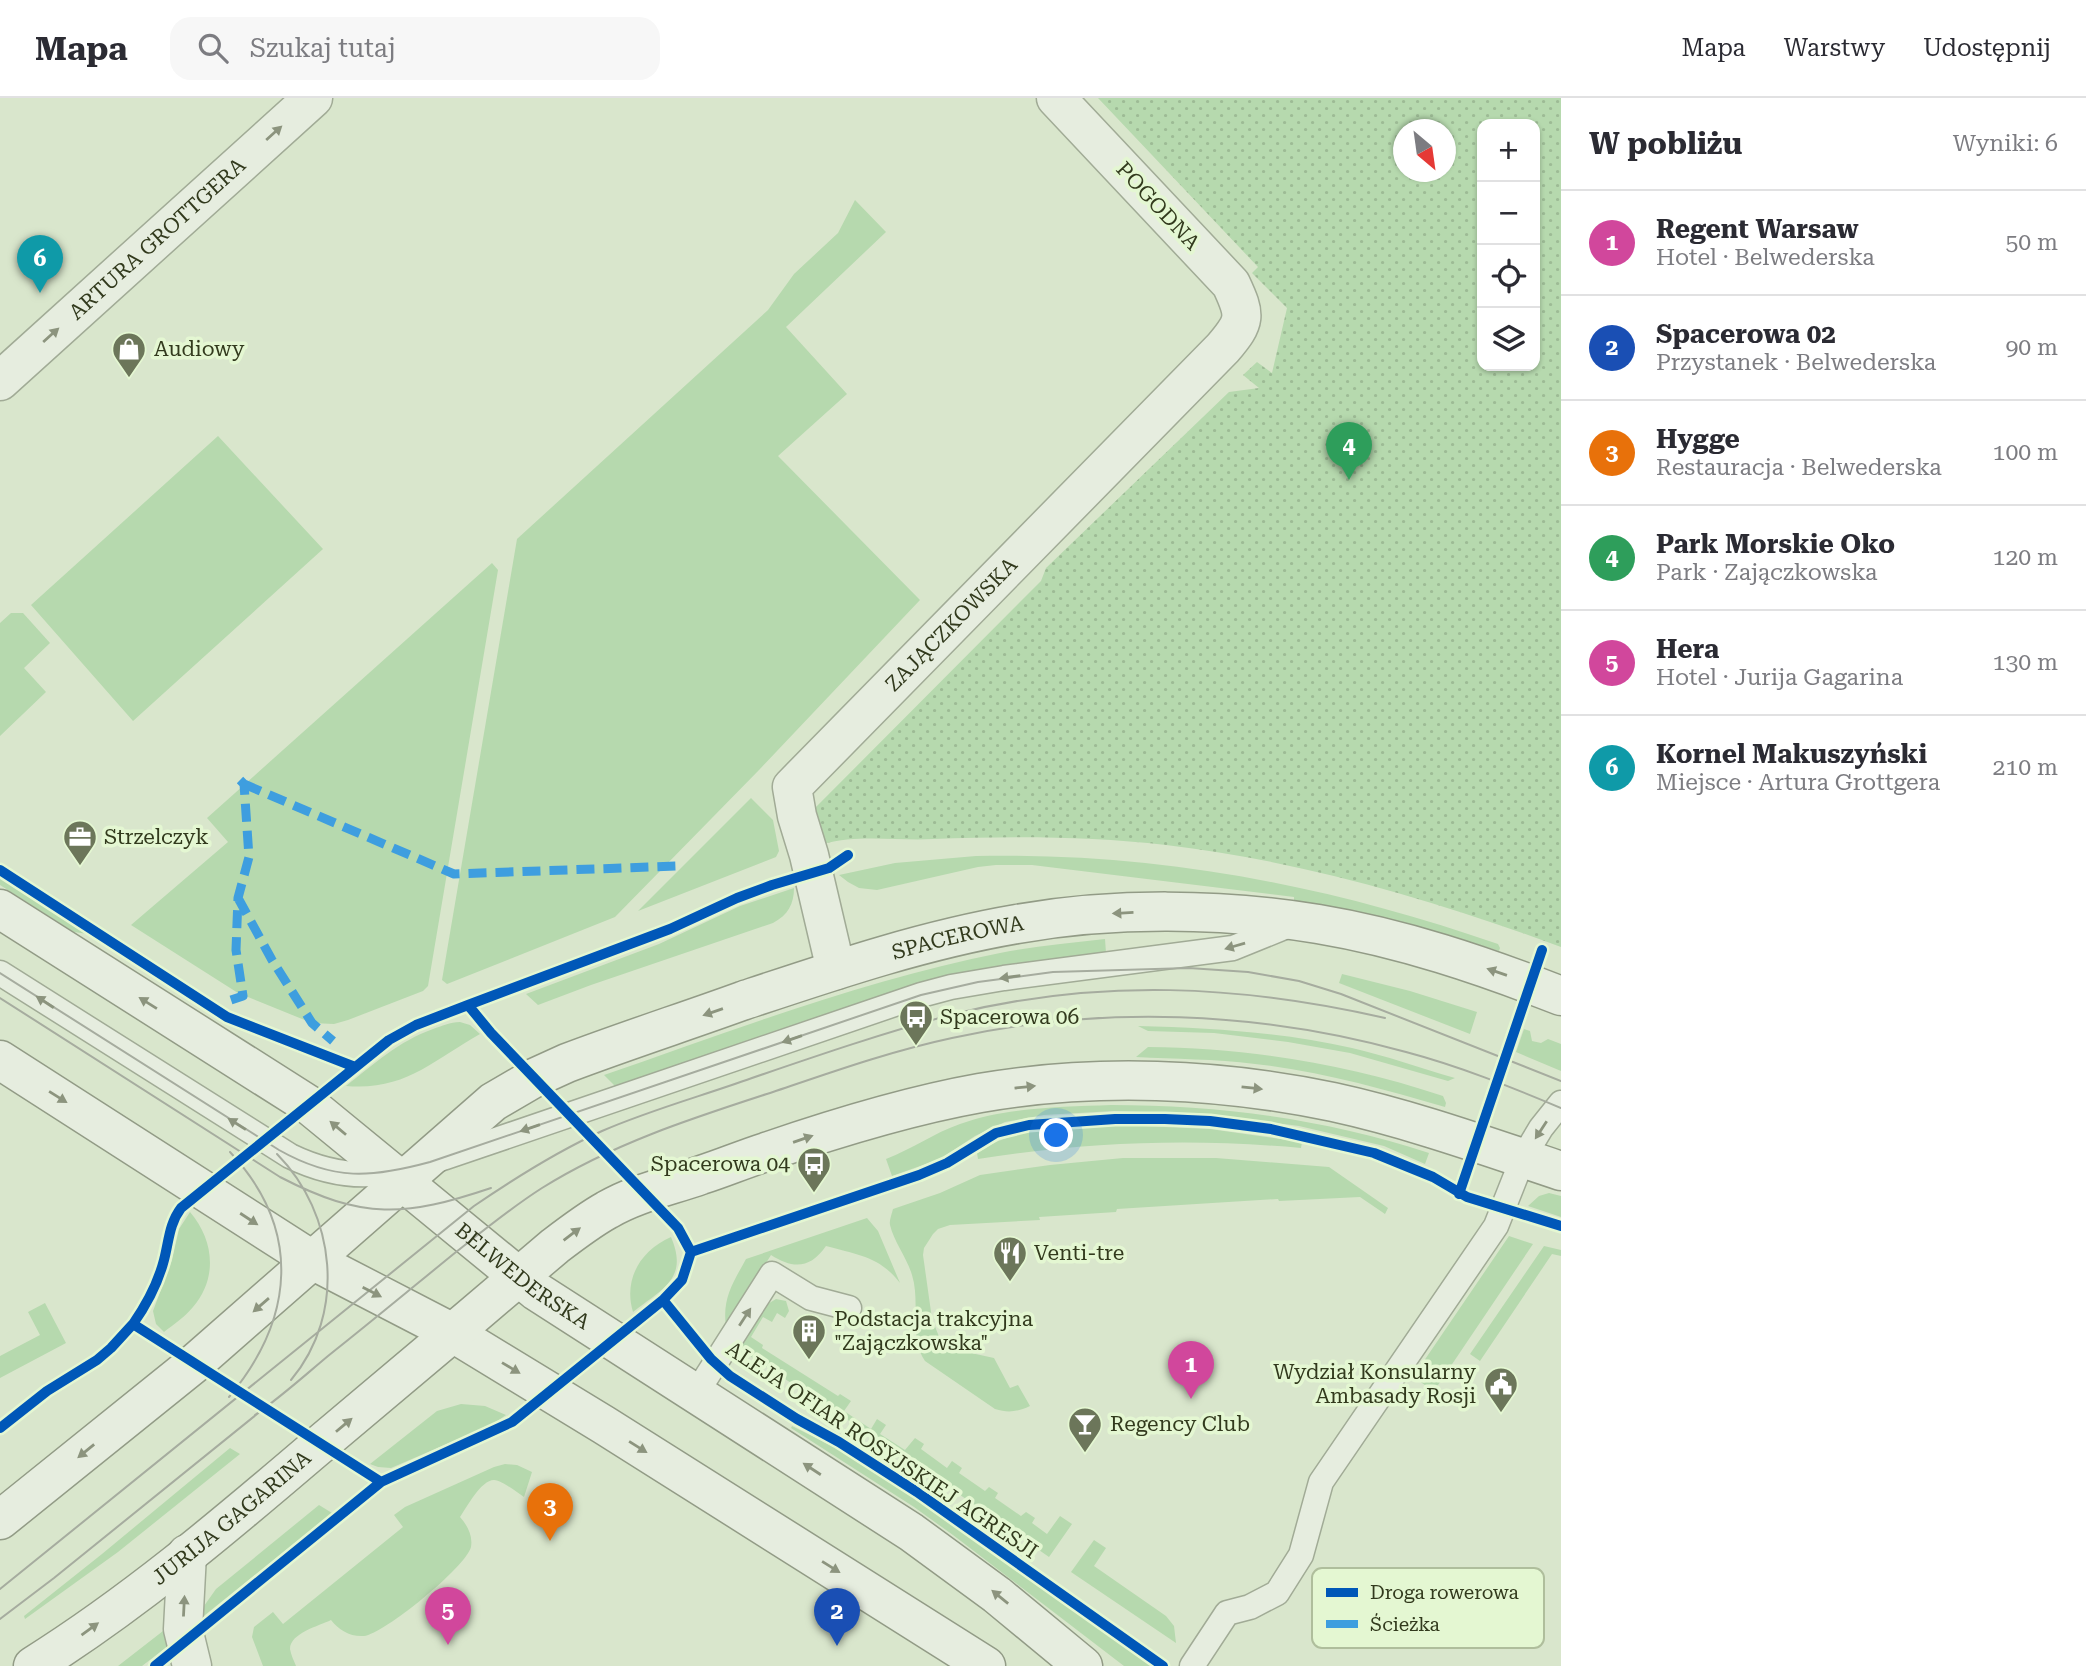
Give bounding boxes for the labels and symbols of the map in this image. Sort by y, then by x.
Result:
north arrow [1393,119,1456,182]
one-way arrow [265,126,282,142]
street label: ARTURA GROTTGERA [64,153,250,324]
street label: POGODNA [1111,157,1205,255]
pin: 6 [17,235,63,293]
one-way arrow [42,328,59,344]
shop icon: Audiowy [110,330,148,379]
place label: Audiowy [154,337,245,361]
pin: 4 [1326,422,1372,480]
street label: ZAJĄCZKOWSKA [881,553,1022,696]
office icon: Strzelczyk [61,818,99,867]
place label: Strzelczyk [104,825,209,849]
one-way arrow [1112,908,1134,919]
street label: SPACEROWA [889,911,1026,965]
one-way arrow [1224,941,1245,951]
one-way arrow [1487,966,1508,977]
one-way arrow [999,972,1021,983]
one-way arrow [35,995,55,1008]
one-way arrow [139,997,158,1010]
bus stop icon: Spacerowa 06 [897,998,935,1047]
place label: Spacerowa 06 [940,1005,1079,1029]
one-way arrow [702,1007,723,1018]
one-way arrow [781,1034,802,1045]
one-way arrow [1014,1081,1036,1092]
one-way arrow [1241,1083,1263,1094]
one-way arrow [48,1090,67,1103]
one-way arrow [227,1117,247,1130]
your location [1039,1118,1073,1152]
one-way arrow [1534,1120,1547,1140]
one-way arrow [330,1121,348,1136]
one-way arrow [519,1123,540,1134]
one-way arrow [793,1133,814,1144]
bus stop icon: Spacerowa 04 [795,1145,833,1194]
place label: Spacerowa 04 [651,1152,790,1176]
one-way arrow [239,1213,259,1226]
street label: BELWEDERSKA [451,1218,595,1335]
one-way arrow [562,1227,581,1241]
restaurant icon: Venti-tre [991,1234,1029,1283]
place label: Venti-tre [1034,1241,1124,1265]
one-way arrow [363,1286,383,1298]
one-way arrow [252,1297,270,1313]
one-way arrow [738,1307,751,1326]
place label: Podstacja trakcyjna "Zajączkowska" [834,1307,1034,1355]
building icon: Podstacja trakcyjna "Zajączkowska" [790,1312,828,1361]
street label: ALEJA OFIAR ROSYJSKIEJ AGRESJI [722,1336,1042,1564]
pin: 1 [1168,1341,1214,1399]
place label: Wydział Konsularny Ambasady Rosji [1273,1360,1477,1408]
one-way arrow [501,1362,520,1375]
public building icon: Wydział Konsularny Ambasady Rosji [1482,1365,1520,1414]
bar icon: Regency Club [1066,1405,1104,1454]
place label: Regency Club [1110,1412,1250,1436]
one-way arrow [335,1418,352,1433]
one-way arrow [628,1440,648,1453]
one-way arrow [78,1444,96,1459]
street label: JURIJA GAGARINA [147,1445,316,1590]
one-way arrow [802,1463,821,1476]
pin: 3 [527,1483,573,1541]
one-way arrow [821,1561,841,1574]
legend [1312,1568,1544,1648]
text: Droga rowerowa [1370,1581,1519,1604]
pin: 5 [425,1587,471,1645]
pin: 2 [814,1588,860,1646]
one-way arrow [991,1590,1008,1605]
one-way arrow [178,1595,189,1617]
text: Ścieżka [1370,1613,1441,1636]
one-way arrow [81,1622,99,1636]

